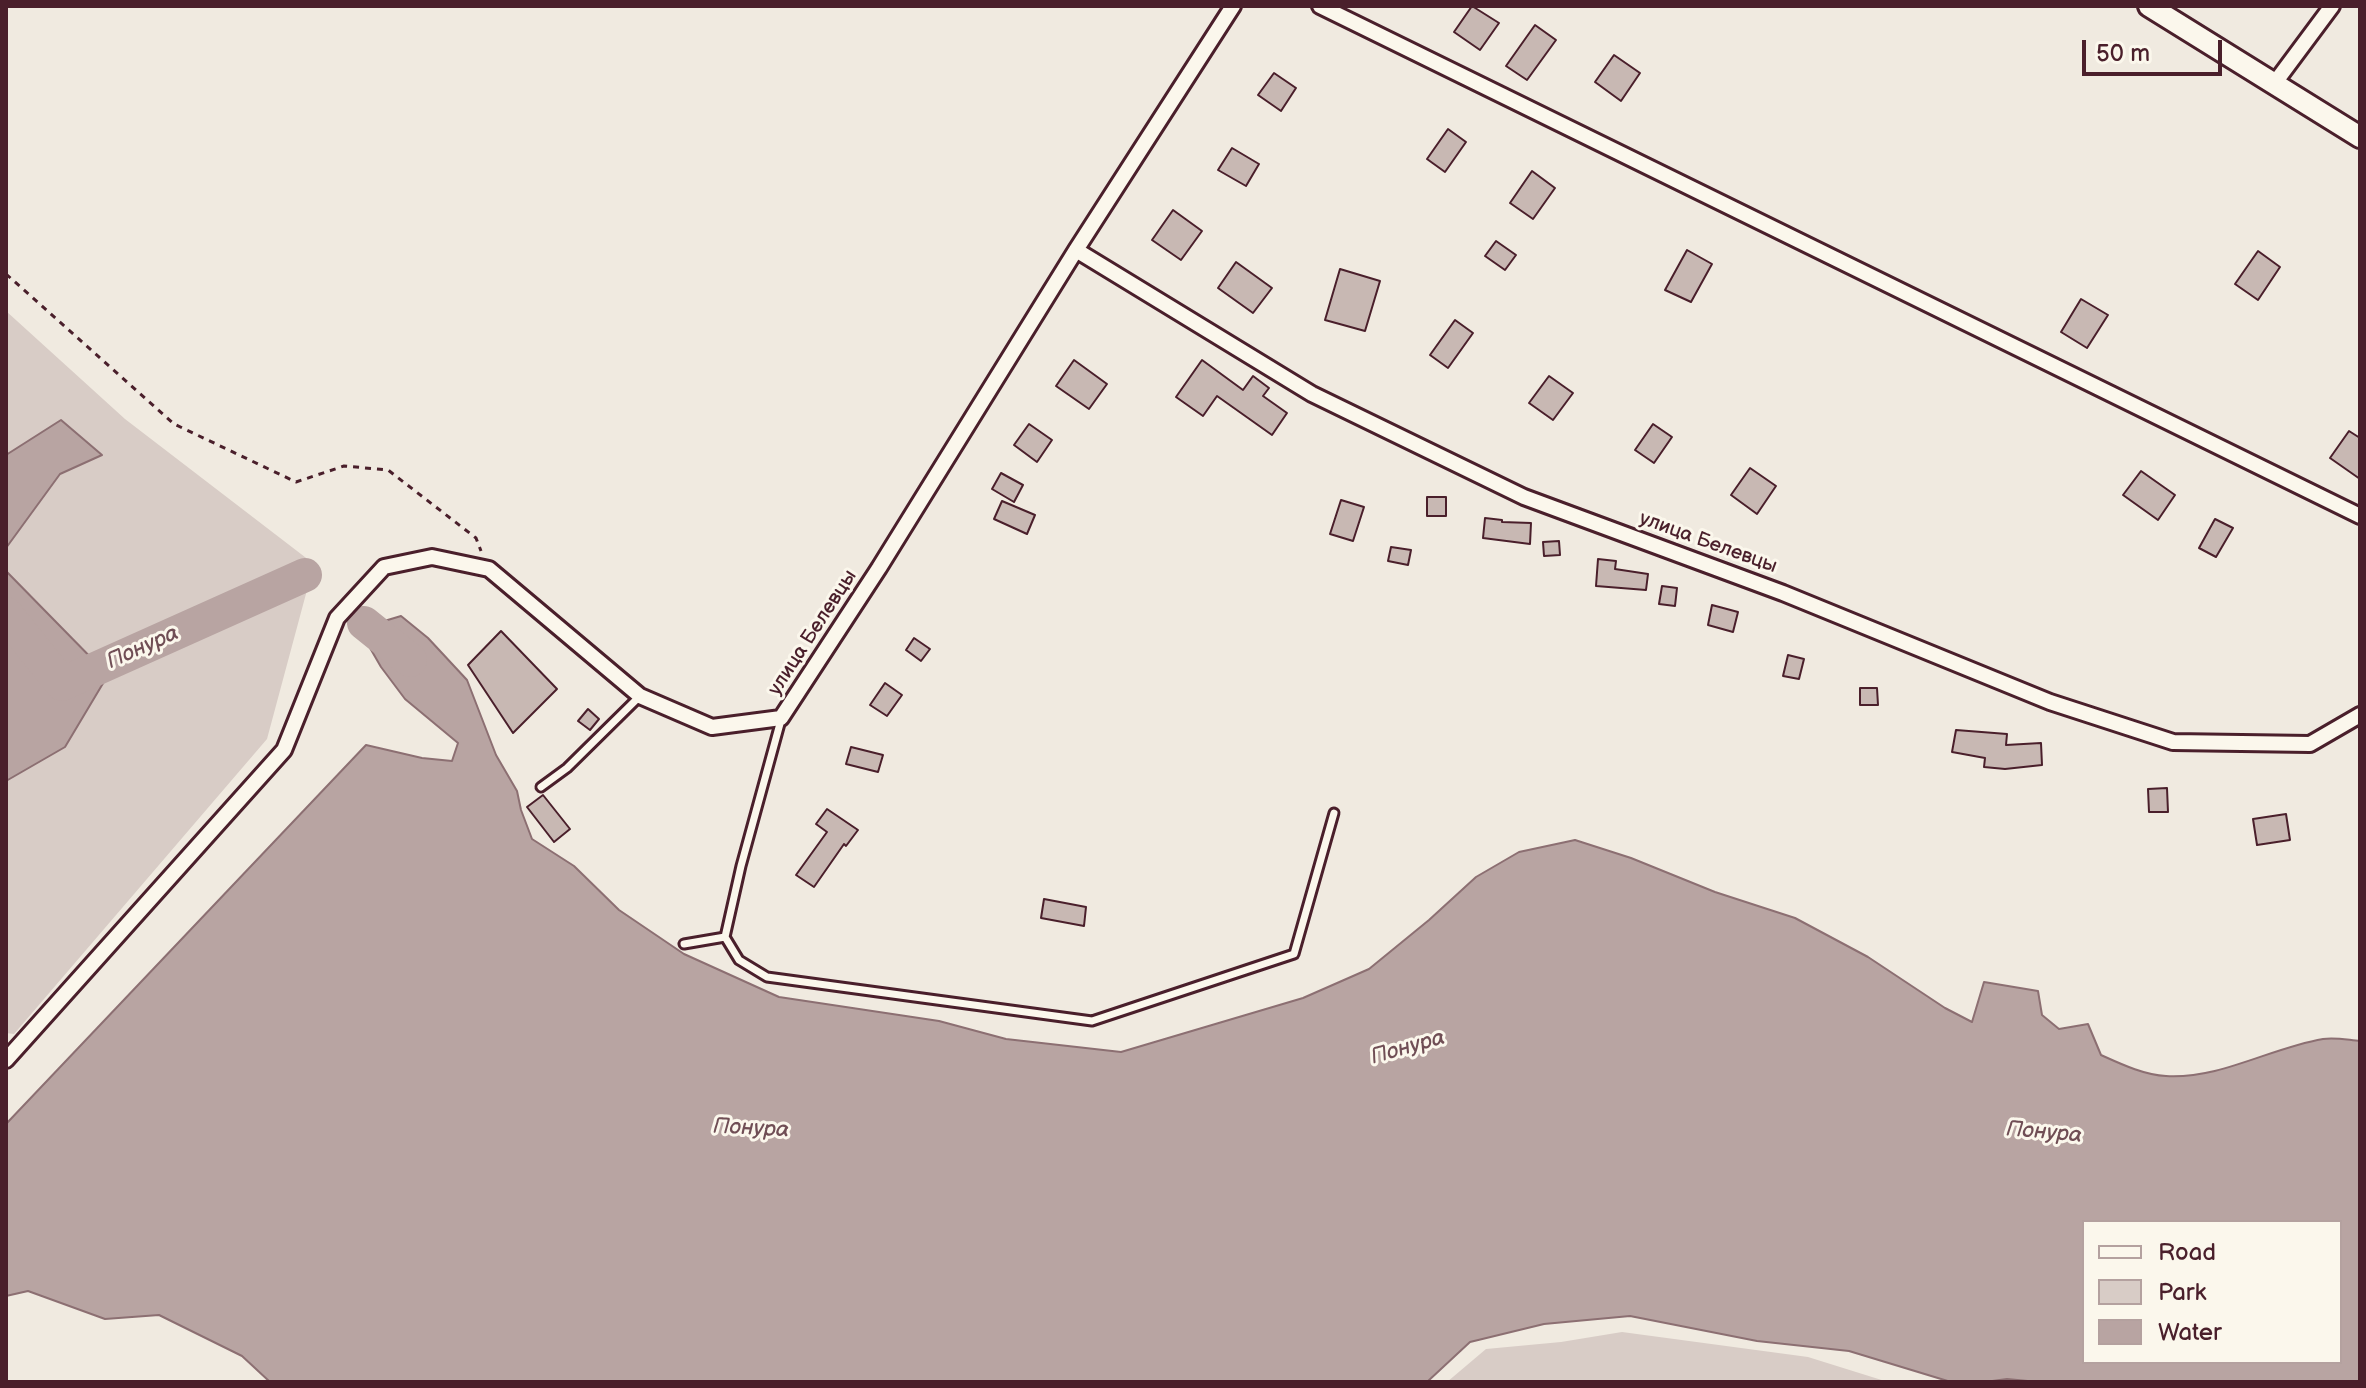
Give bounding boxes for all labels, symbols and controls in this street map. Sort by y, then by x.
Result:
scale bar [2086,24,2226,74]
text: 50 m [2096,39,2150,68]
street label: улица Белевцы [1636,507,1780,579]
street label: улица Белевцы [763,566,863,700]
water label: Понура [103,620,183,676]
water label: Понура [1368,1025,1448,1071]
water label: Понура [712,1114,790,1144]
water label: Понура [2005,1117,2083,1149]
legend [2082,1220,2342,1364]
text: Road [2158,1238,2216,1267]
text: Park [2158,1278,2206,1307]
text: Water [2158,1318,2222,1347]

